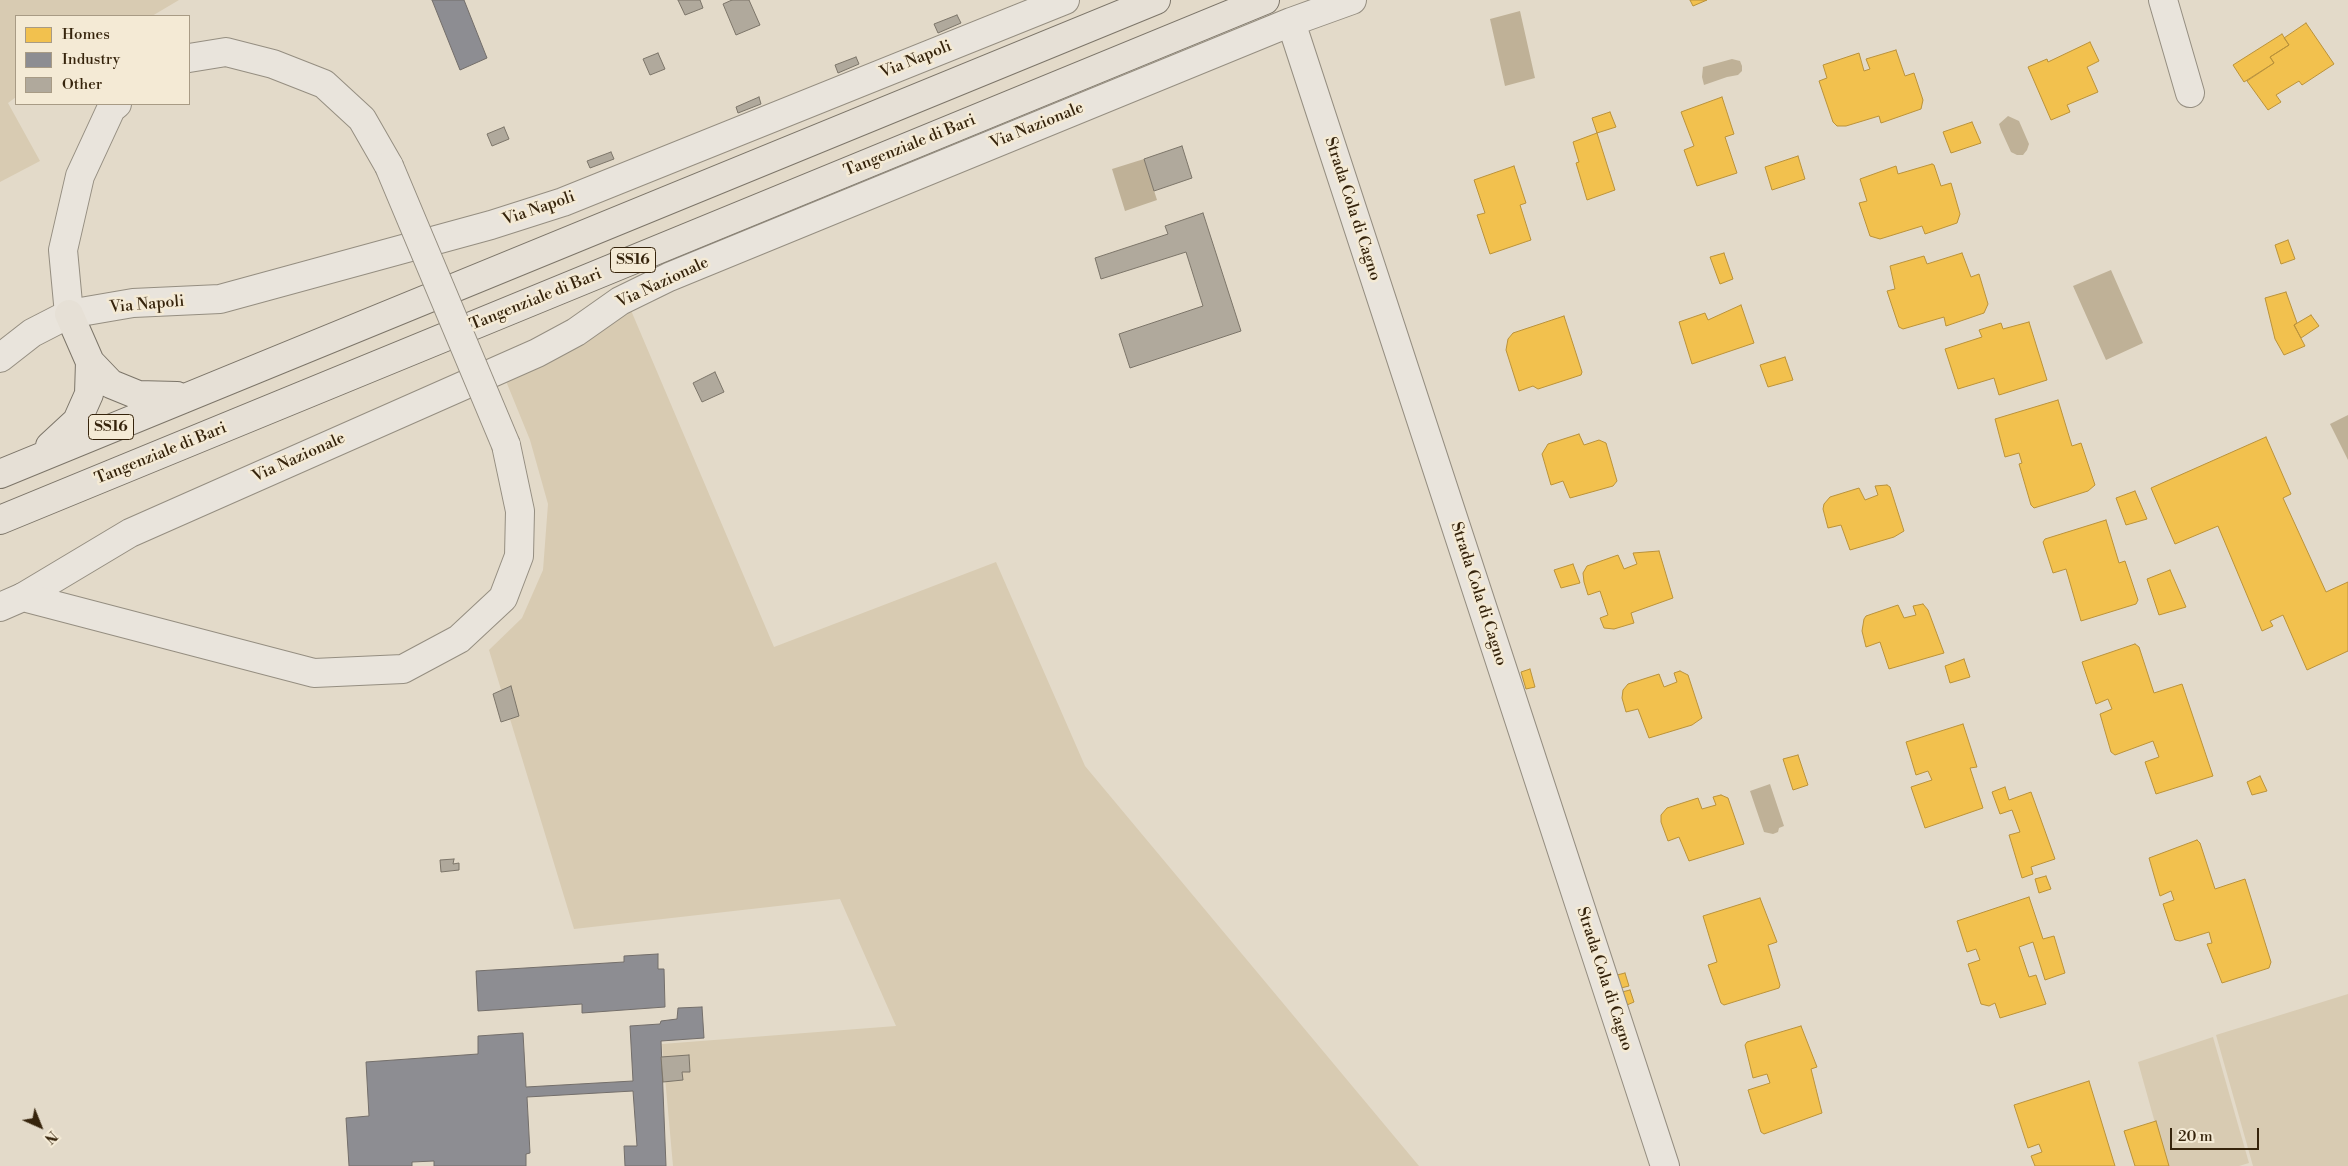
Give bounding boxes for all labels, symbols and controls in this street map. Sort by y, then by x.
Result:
legend [15,15,190,105]
text: Homes [62,25,110,44]
street label: Via Napoli [878,37,954,83]
text: Industry [62,50,120,69]
text: Other [62,75,102,94]
street label: Via Nazionale [987,98,1087,154]
street label: Tangenziale di Bari [841,111,979,181]
street label: Strada Cola di Cagno [1320,135,1384,283]
street label: Via Napoli [500,188,578,230]
road number: SS16 [610,248,656,272]
street label: Via Nazionale [614,253,712,313]
street label: Tangenziale di Bari [467,265,605,335]
street label: Via Napoli [109,292,185,318]
road number: SS16 [88,414,134,440]
street label: Tangenziale di Bari [92,419,230,489]
street label: Via Nazionale [250,429,348,487]
street label: Strada Cola di Cagno [1446,520,1510,668]
street label: Strada Cola di Cagno [1572,905,1636,1053]
north arrow [15,1101,65,1151]
scale bar [2173,1118,2262,1150]
text: N [40,1126,61,1147]
text: 20 m [2178,1127,2213,1146]

